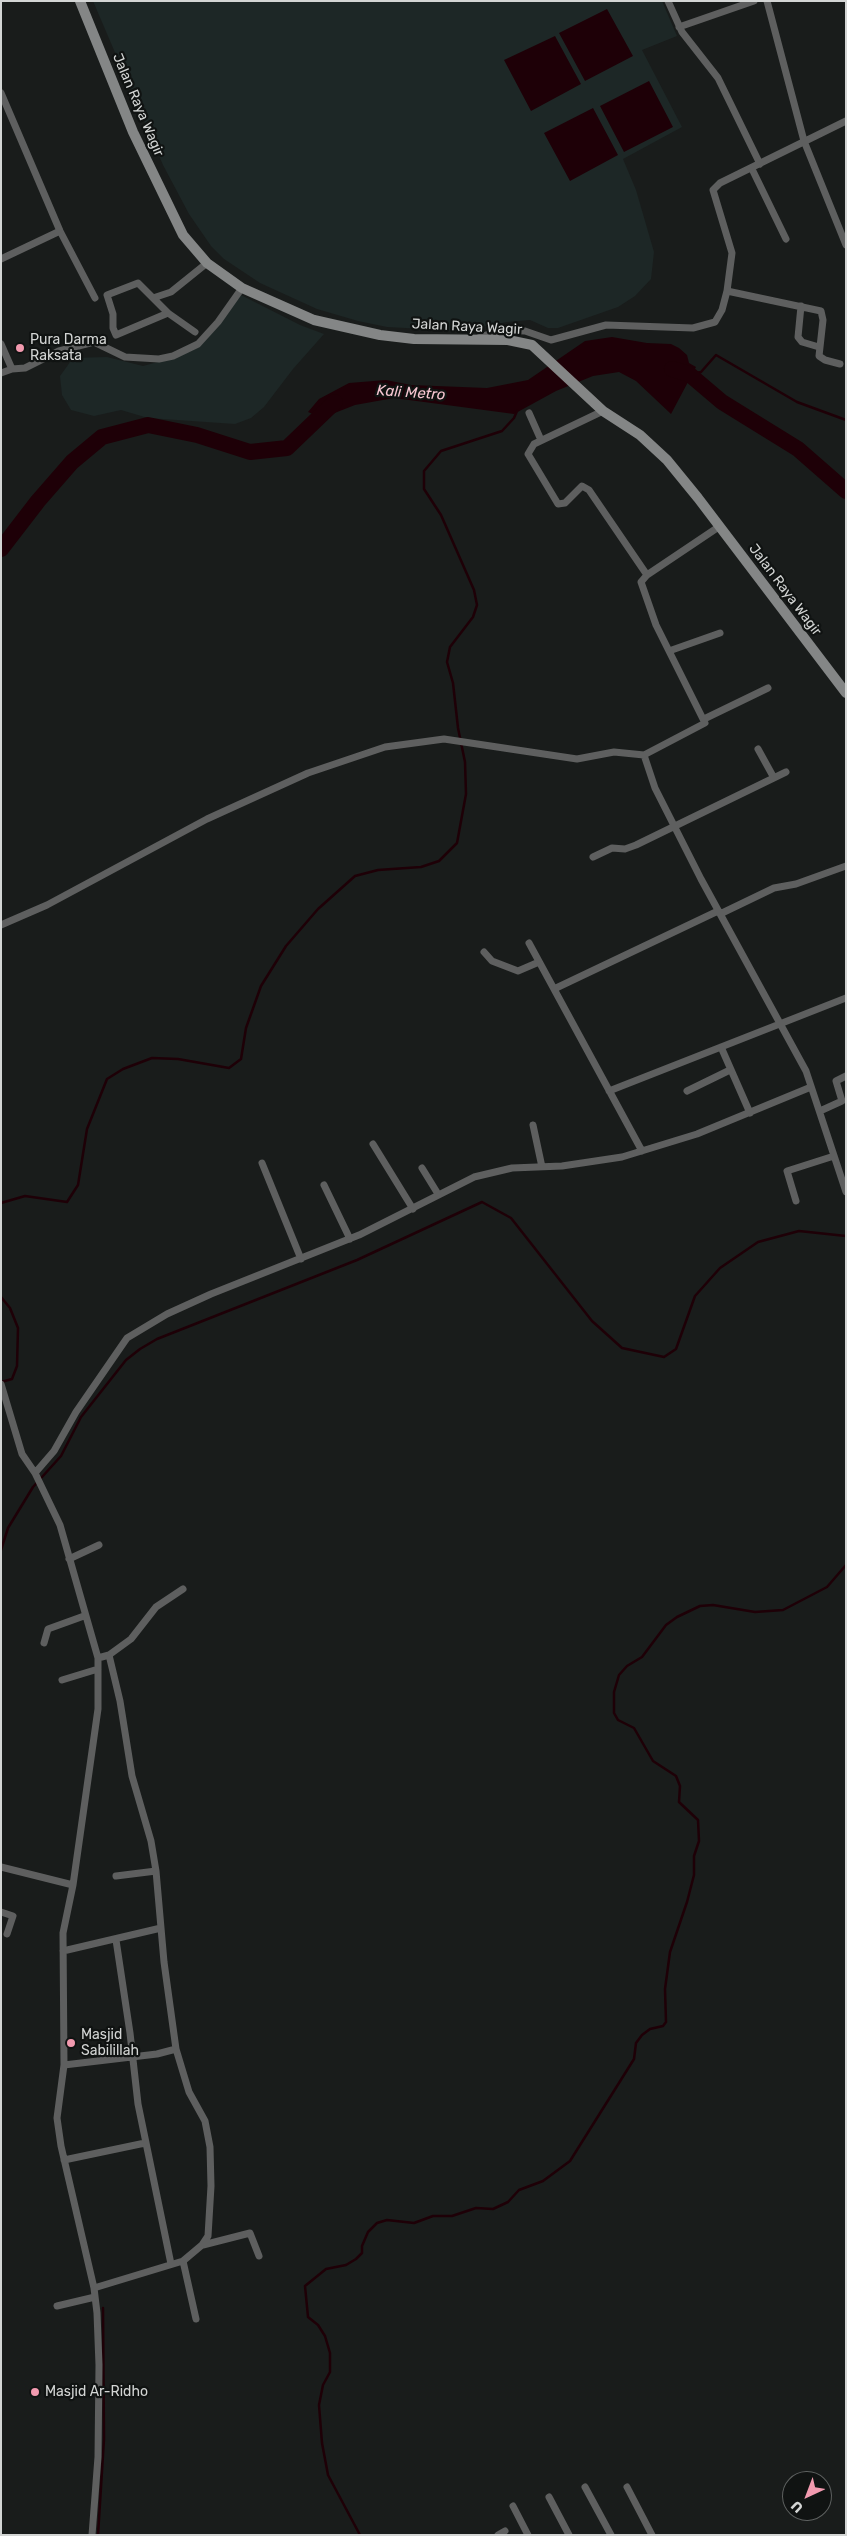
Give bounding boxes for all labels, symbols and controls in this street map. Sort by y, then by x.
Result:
street label: Jalan Raya Wagir [109,51,167,159]
street label: Jalan Raya Wagir [411,316,523,338]
place label: Pura Darma Raksata [30,332,107,364]
marker: Pura Darma Raksata [14,342,26,354]
water label: Kali Metro [376,382,446,404]
street label: Jalan Raya Wagir [745,541,825,639]
place label: Masjid Sabilillah [81,2027,139,2060]
marker: Masjid Sabilillah [65,2037,77,2049]
place label: Masjid Ar-Ridho [45,2384,148,2400]
marker: Masjid Ar-Ridho [29,2386,41,2398]
north arrow [782,2471,832,2521]
text: U [788,2497,807,2516]

